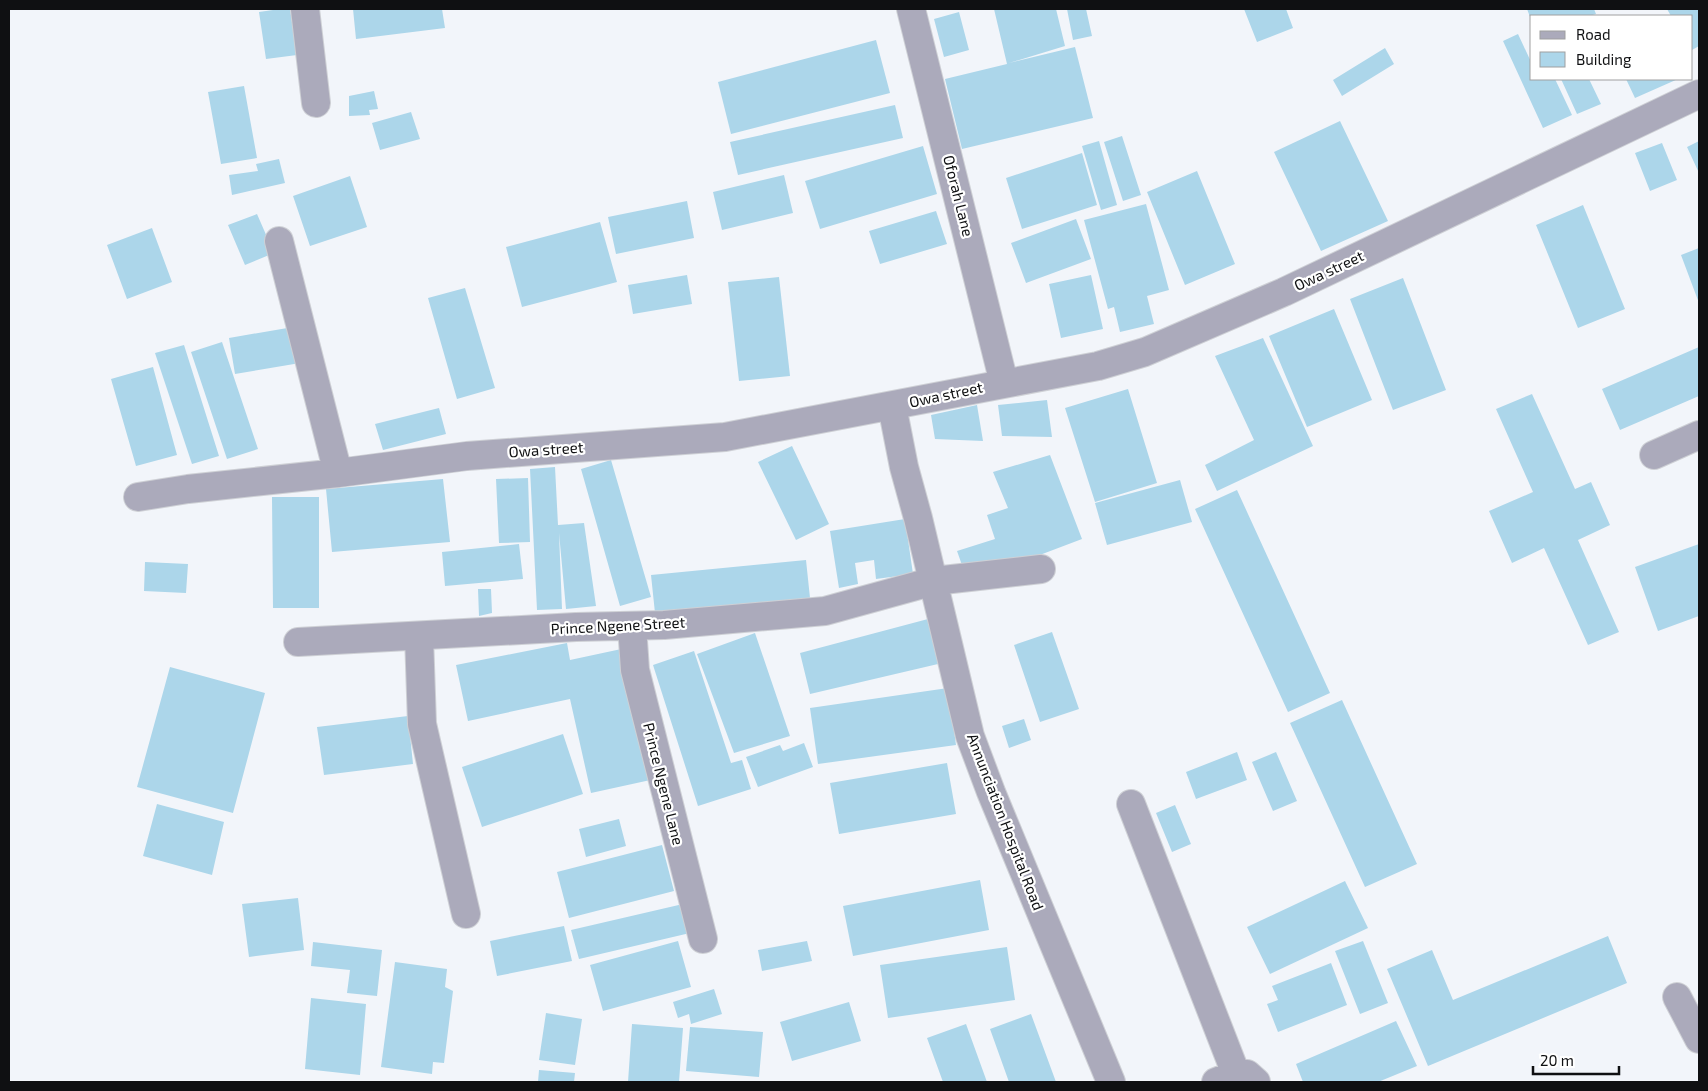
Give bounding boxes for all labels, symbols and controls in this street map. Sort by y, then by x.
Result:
legend [1530,15,1693,80]
text: Road [1576,25,1611,43]
text: Building [1576,50,1632,68]
street label: Oforah Lane [940,153,978,238]
street label: Owa street [1291,246,1367,294]
street label: Owa street [907,377,985,411]
street label: Owa street [508,437,584,461]
street label: Prince Ngene Street [550,612,686,638]
street label: Prince Ngene Lane [640,721,688,847]
street label: Annunciation Hospital Road [964,731,1048,913]
scale bar [1533,1044,1619,1076]
text: 20 m [1540,1051,1574,1069]

